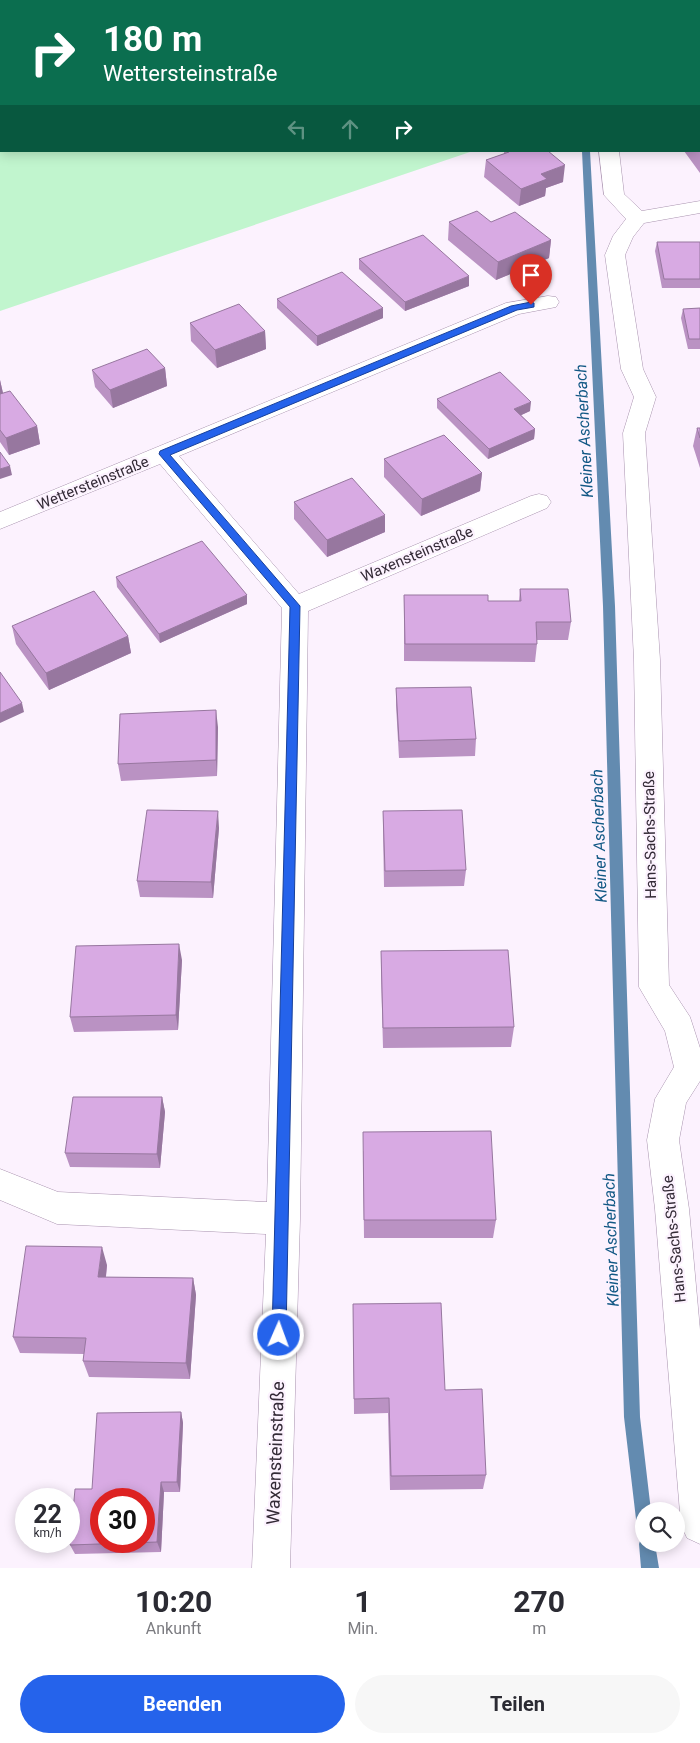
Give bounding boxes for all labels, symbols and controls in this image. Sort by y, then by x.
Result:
text: 180 m [103,19,202,60]
icon: right [20,20,85,85]
text: Wettersteinstraße [103,61,277,86]
icon: left [283,115,311,143]
icon: ahead [336,115,364,143]
icon: right [389,115,417,143]
pin [510,254,552,305]
icon: arrive [517,261,545,289]
water label: Kleiner Ascherbach [571,364,597,498]
street label: Wettersteinstraße [35,452,152,514]
street label: Waxensteinstraße [358,522,476,586]
water label: Kleiner Ascherbach [587,769,611,903]
street label: Hans-Sachs-Straße [640,771,660,899]
water label: Kleiner Ascherbach [599,1173,623,1307]
street label: Hans-Sachs-Straße [658,1174,690,1303]
position arrow [252,1308,304,1360]
street label: Waxensteinstraße [262,1381,288,1525]
speed limit sign: 30 [90,1488,155,1553]
text: 22 [33,1500,62,1529]
map controls [635,1502,685,1552]
button: search [635,1502,685,1552]
text: km/h [33,1526,62,1540]
text: 10:20 [135,1584,212,1619]
text: 1 [354,1584,371,1619]
text: 270 [513,1584,565,1619]
text: Ankunft [146,1619,202,1638]
text: Min. [347,1619,378,1638]
text: m [532,1619,546,1638]
button: Beenden [20,1675,345,1733]
button: Teilen [355,1675,680,1733]

